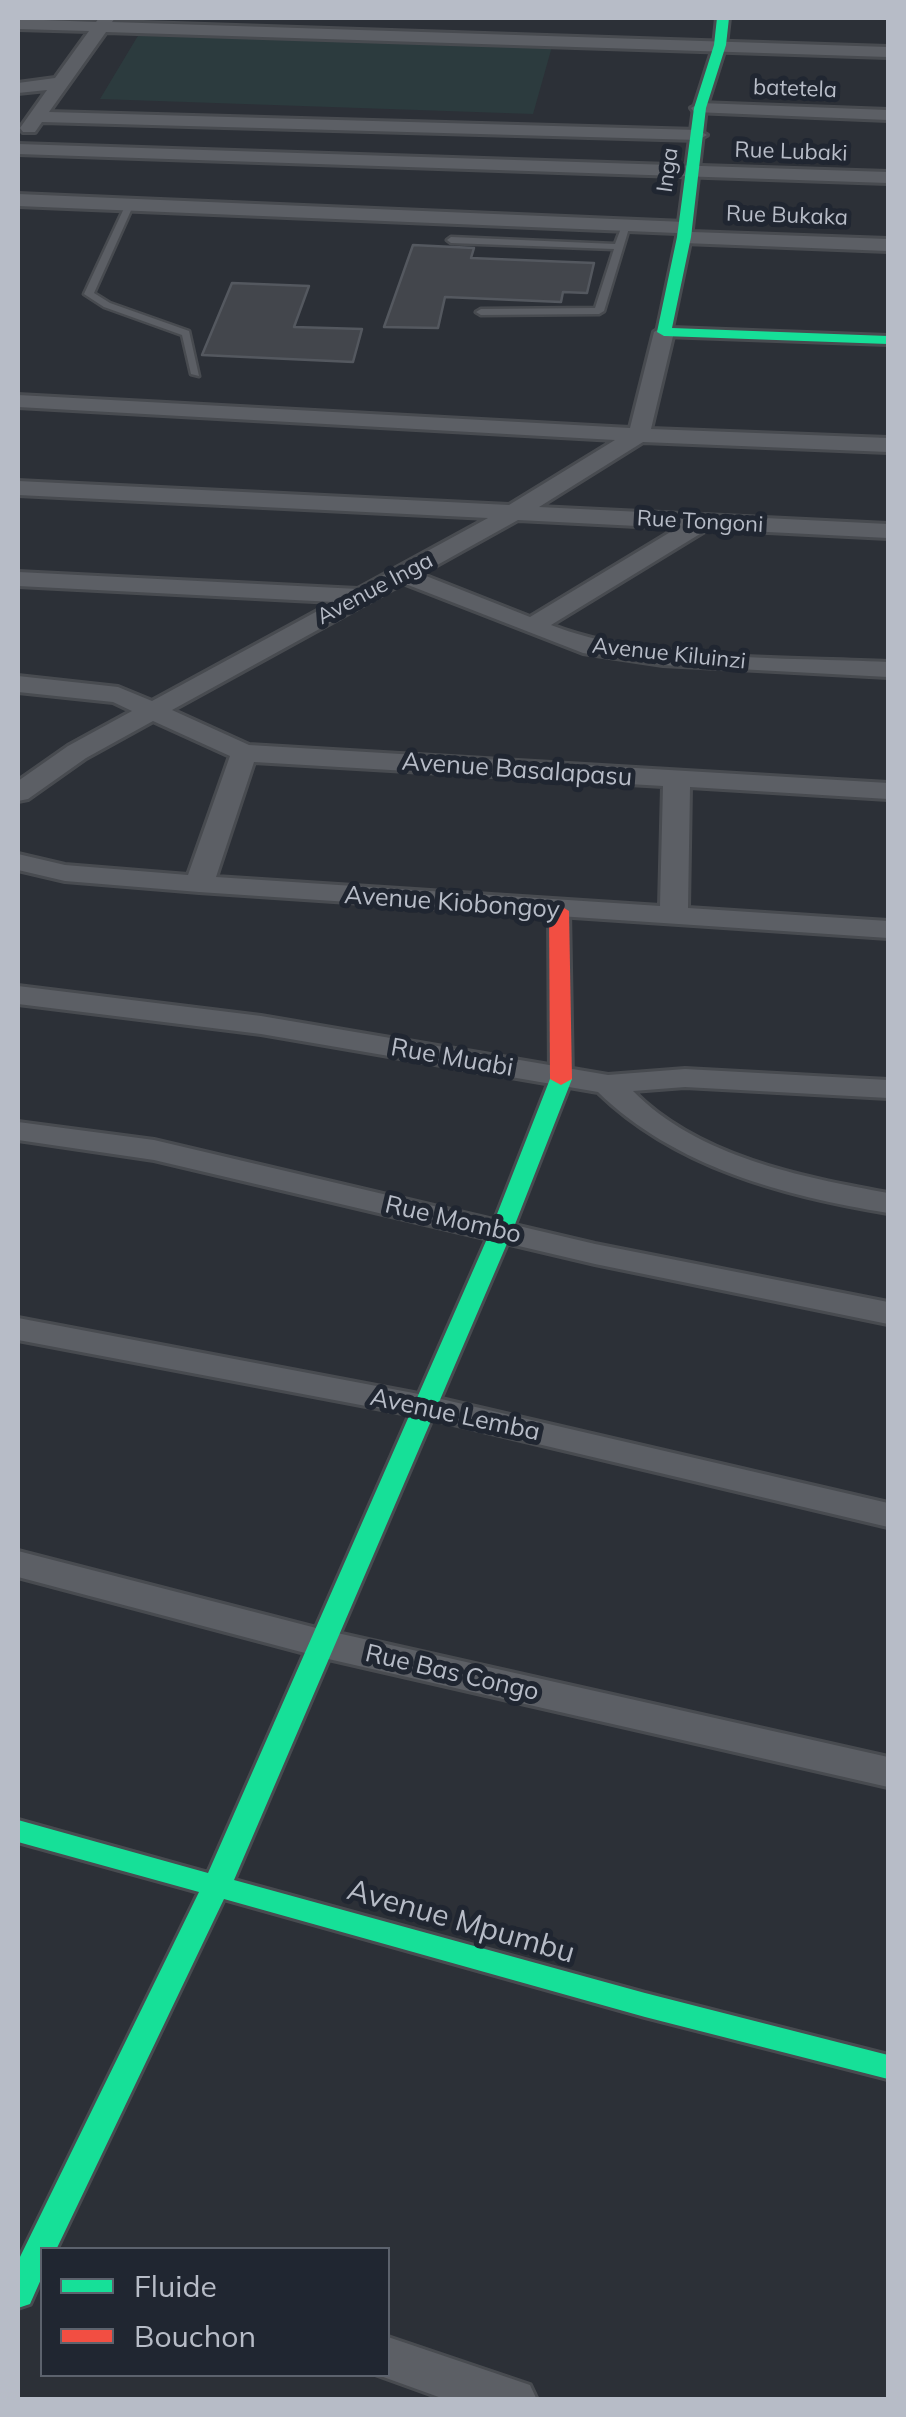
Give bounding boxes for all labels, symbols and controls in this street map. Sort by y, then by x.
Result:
street label: batetela [753,74,837,104]
street label: Rue Lubaki [734,137,848,167]
street label: Inga [652,146,684,194]
street label: Rue Bukaka [726,201,848,231]
street label: Rue Tongoni [636,506,764,538]
street label: Avenue Inga [313,547,437,631]
street label: Avenue Kiluinzi [591,633,747,675]
street label: Avenue Basalapasu [401,747,633,793]
street label: Avenue Kiobongoy [343,881,561,925]
street label: Rue Muabi [388,1032,516,1084]
street label: Rue Mombo [382,1190,524,1250]
street label: Avenue Lemba [367,1382,543,1448]
street label: Rue Bas Congo [362,1638,542,1708]
street label: Avenue Mpumbu [343,1872,579,1972]
legend [40,2247,390,2377]
text: Fluide [134,2267,217,2305]
text: Bouchon [134,2317,256,2355]

